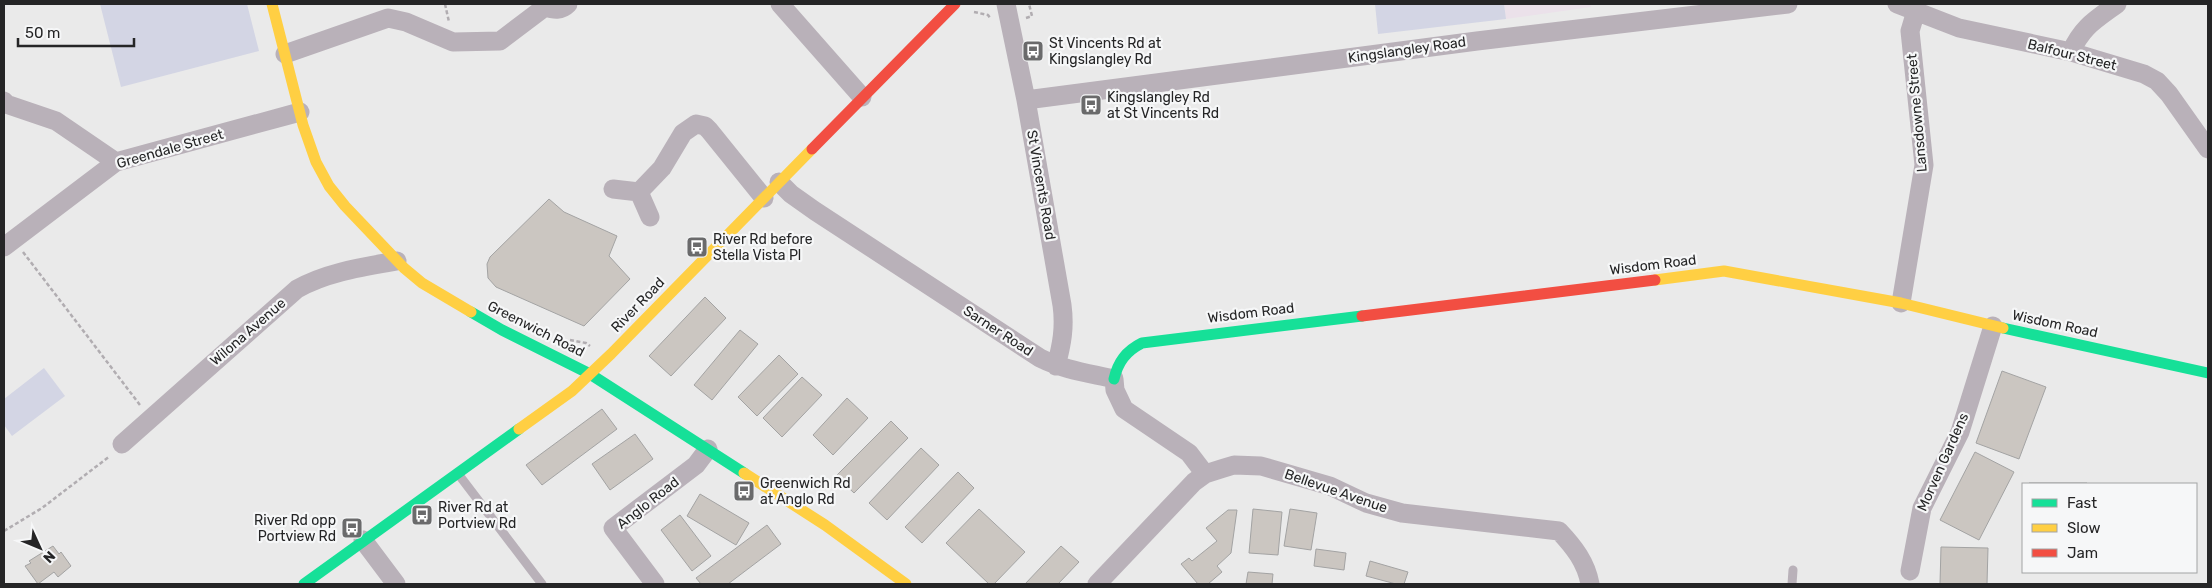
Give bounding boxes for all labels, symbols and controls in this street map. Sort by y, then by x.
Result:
scale bar [18,15,134,47]
text: 50 m [25,24,60,42]
street label: Kingslangley Road [1347,33,1467,67]
place label: St Vincents Rd at Kingslangley Rd [1049,35,1162,68]
street label: Balfour Street [2026,36,2119,74]
bus stop icon: St Vincents Rd at Kingslangley Rd [1021,39,1045,63]
street label: Lansdowne Street [1903,53,1931,173]
place label: Kingslangley Rd at St Vincents Rd [1107,89,1219,122]
bus stop icon: Kingslangley Rd at St Vincents Rd [1079,93,1103,117]
street label: Greendale Street [115,126,226,172]
street label: St Vincents Road [1023,129,1059,241]
place label: River Rd before Stella Vista Pl [713,231,813,264]
bus stop icon: River Rd before Stella Vista Pl [685,235,709,259]
street label: Wisdom Road [1609,251,1697,279]
street label: River Road [608,274,668,336]
street label: Wilona Avenue [207,295,289,369]
street label: Greenwich Road [485,297,587,361]
street label: Wisdom Road [1207,299,1295,327]
street label: Sarner Road [960,302,1036,360]
street label: Wisdom Road [2011,307,2099,341]
street label: Morven Gardens [1914,410,1972,514]
street label: Bellevue Avenue [1282,465,1390,517]
street label: Anglo Road [613,473,683,533]
place label: Greenwich Rd at Anglo Rd [760,475,851,508]
bus stop icon: Greenwich Rd at Anglo Rd [732,479,756,503]
legend [2022,483,2197,573]
text: Fast [2067,494,2097,512]
place label: River Rd at Portview Rd [438,499,516,532]
bus stop icon: River Rd at Portview Rd [410,503,434,527]
place label: River Rd opp Portview Rd [254,512,336,545]
bus stop icon: River Rd opp Portview Rd [340,516,364,540]
text: Slow [2067,519,2100,537]
north arrow [15,523,65,573]
text: Jam [2067,544,2098,562]
text: N [39,547,59,566]

